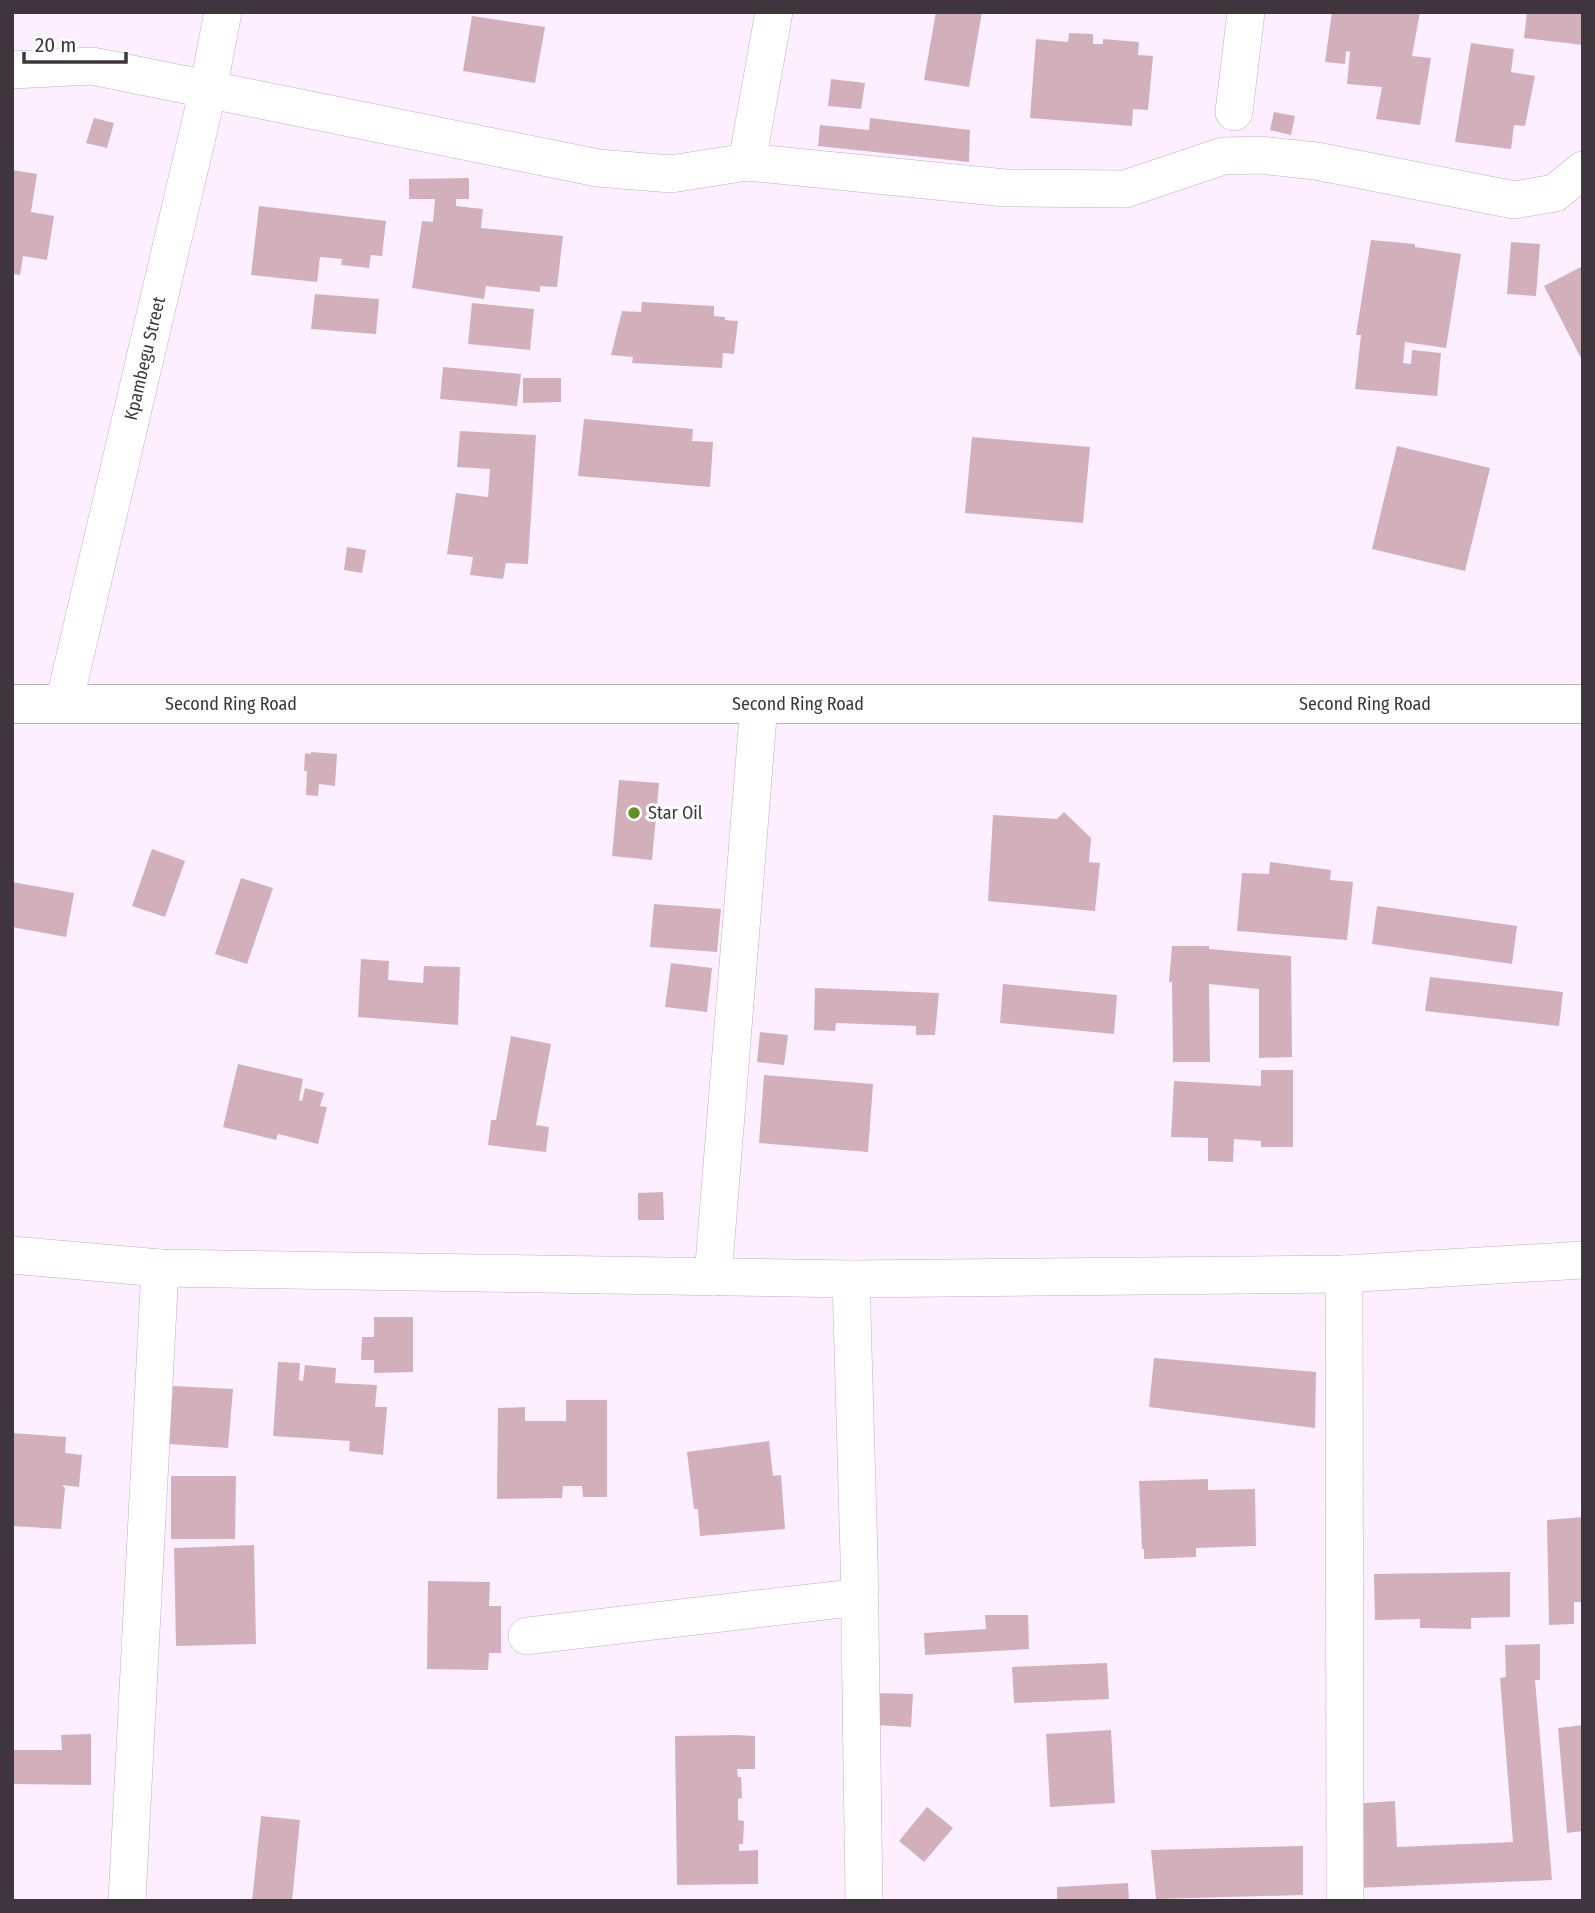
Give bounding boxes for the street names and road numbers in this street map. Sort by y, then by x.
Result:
street label: Kpambegu Street [120,294,170,422]
street label: Second Ring Road [165,693,297,715]
street label: Second Ring Road [732,693,864,715]
street label: Second Ring Road [1299,693,1431,715]

